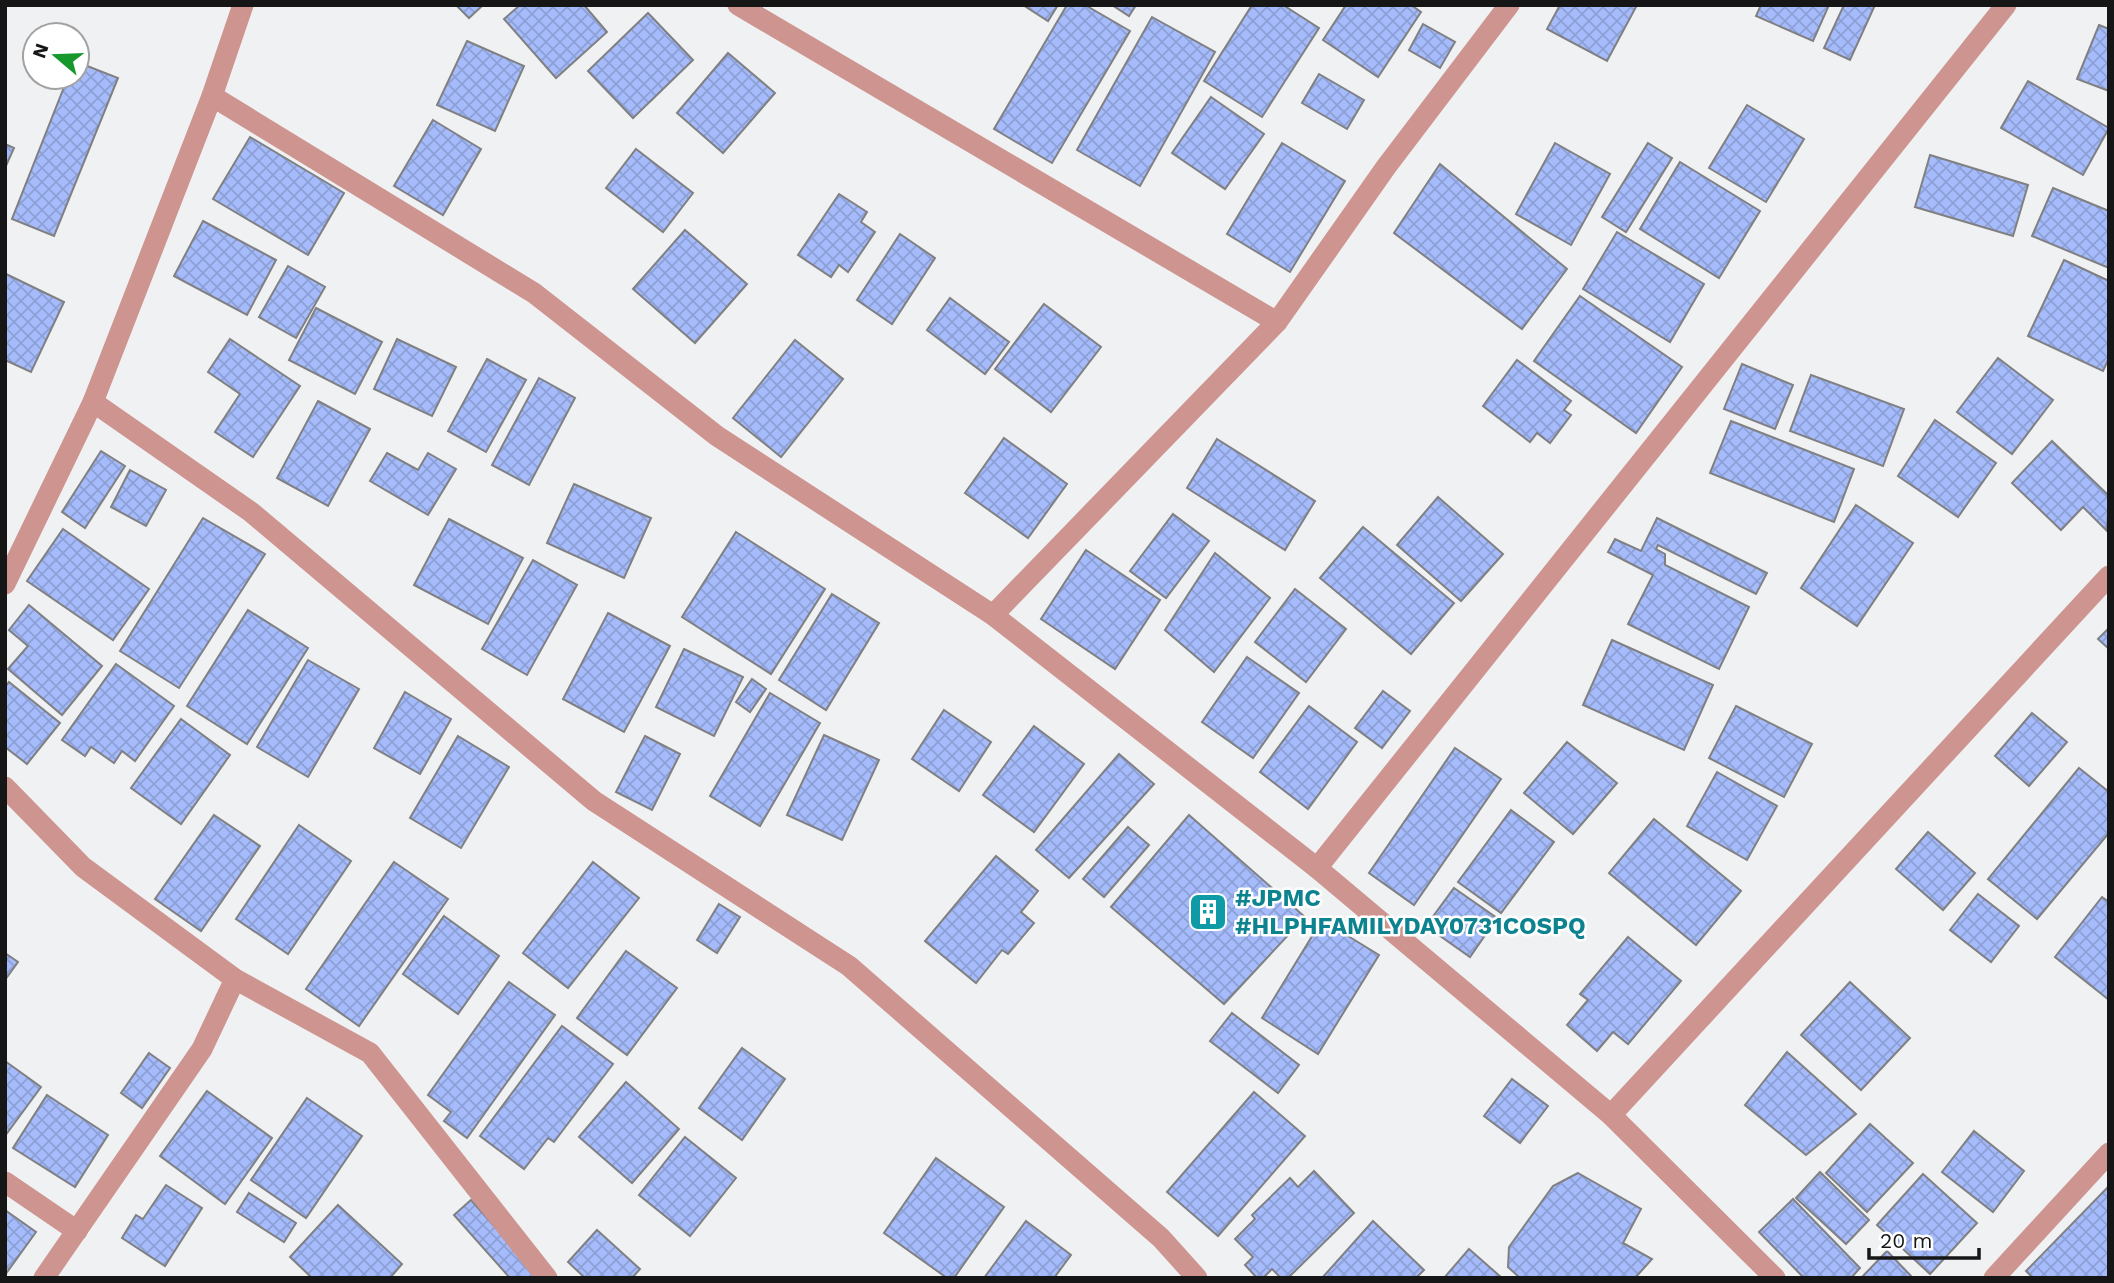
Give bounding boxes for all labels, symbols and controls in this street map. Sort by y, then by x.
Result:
north arrow [21,21,91,91]
text: N [27,40,54,61]
place label: #JPMC #HLPHFAMILYDAY0731COSPQ [1235,884,1586,940]
building icon: #JPMC #HLPHFAMILYDAY0731COSPQ [1187,891,1229,933]
scale bar [1869,1216,1979,1260]
text: 20 m [1880,1228,1932,1253]

